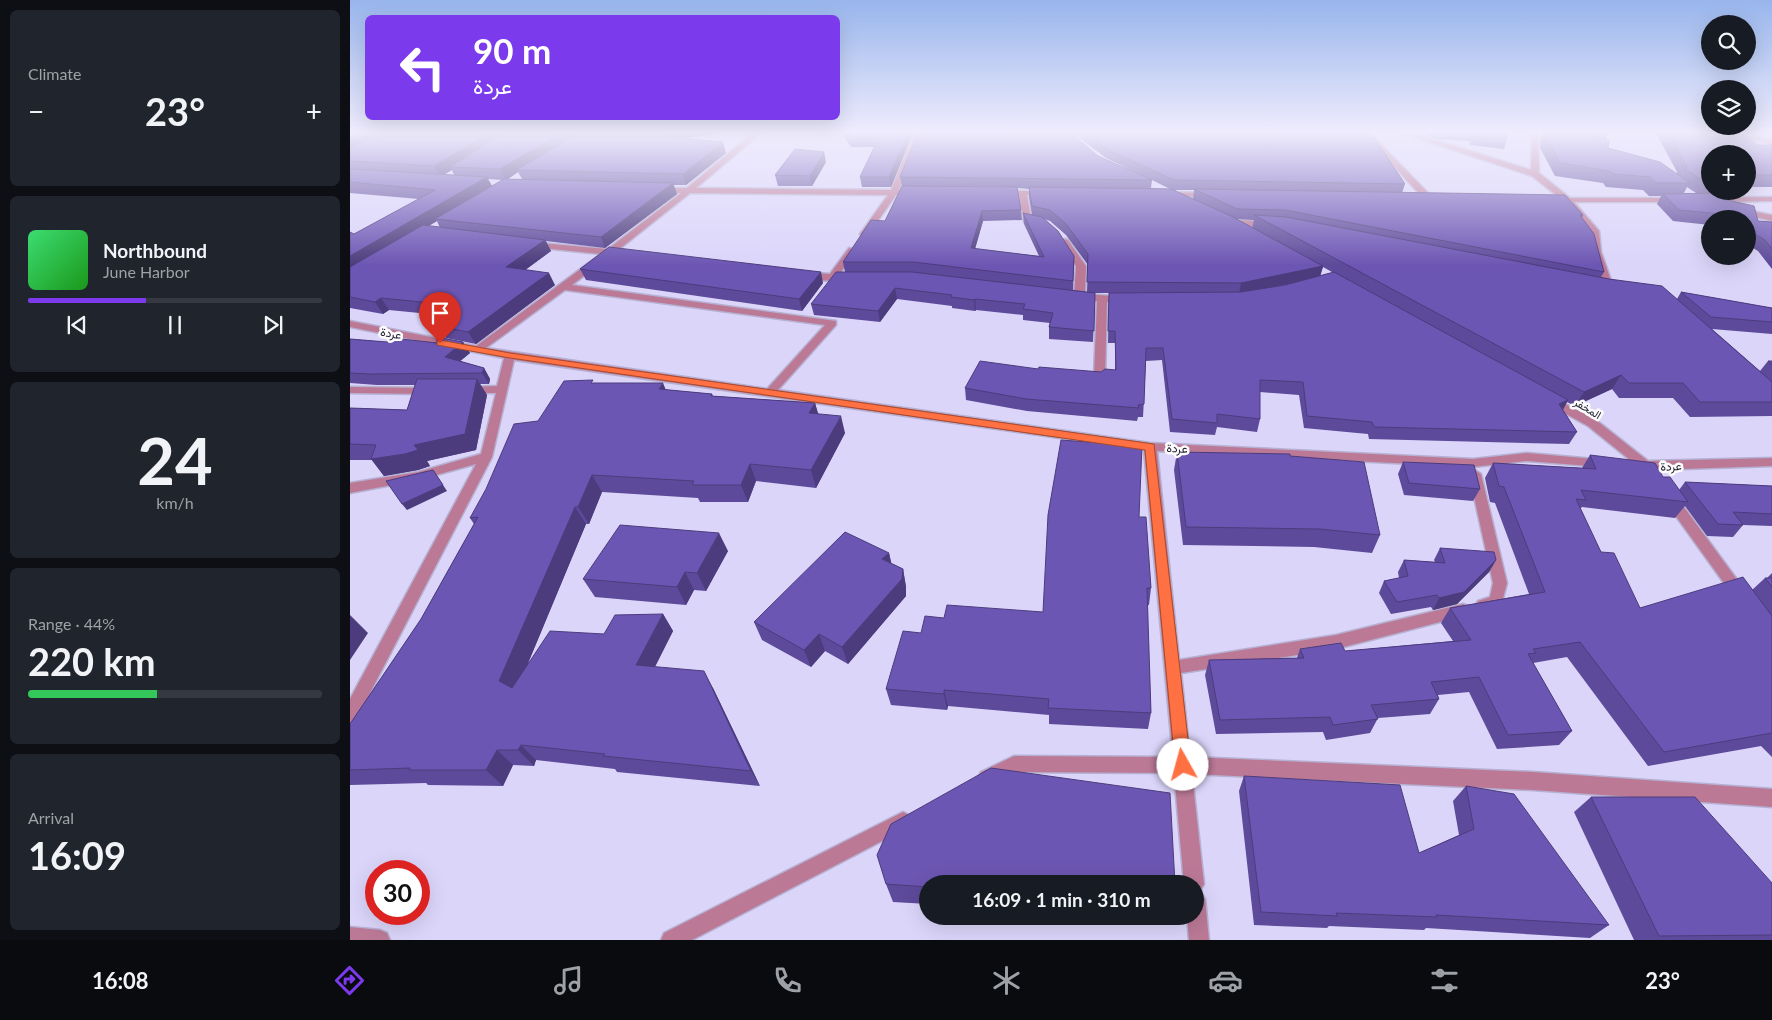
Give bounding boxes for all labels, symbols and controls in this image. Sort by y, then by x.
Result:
map controls [1701,15,1756,265]
button: search [1701,15,1756,70]
text: 90 m [473,29,551,71]
icon: left [390,35,455,100]
text: Climate [28,64,81,83]
text: عردة [473,72,512,99]
button: layers [1701,80,1756,135]
text: 23° [145,88,205,134]
text: − [28,94,44,128]
text: + [306,94,322,128]
button: + [1701,145,1756,200]
button: − [1701,210,1756,265]
text: Northbound [103,239,207,262]
text: June Harbor [103,262,190,281]
pin [419,292,461,343]
icon: arrive [426,299,454,327]
icon: previous [63,311,91,339]
icon: pause [161,311,189,339]
icon: next [259,311,287,339]
street label: عردة [379,324,403,343]
street label: المخفر [1571,394,1604,422]
text: 24 [137,421,213,499]
street label: عردة [1166,440,1188,457]
street label: عردة [1660,458,1682,475]
text: km/h [156,493,194,512]
text: Range · 44% [28,614,115,633]
text: 220 km [28,638,156,684]
position arrow [1156,738,1208,790]
text: Arrival [28,808,74,827]
text: 16:09 [28,832,126,878]
speed limit sign: 30 [365,860,430,925]
text: 16:09 · 1 min · 310 m [972,888,1151,911]
icon: directions [332,963,367,998]
icon: music [551,963,586,998]
icon: phone [770,963,805,998]
icon: climate [989,963,1024,998]
icon: car [1208,963,1243,998]
icon: filters [1427,963,1462,998]
text: 16:08 [92,967,149,994]
text: 23° [1645,967,1680,994]

